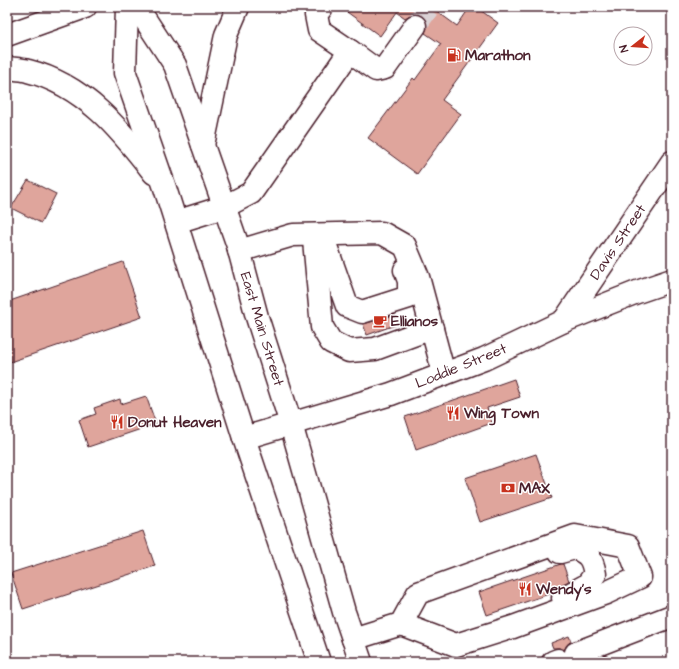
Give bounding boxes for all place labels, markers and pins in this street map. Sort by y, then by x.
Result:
place label: Marathon [465,45,531,66]
fuel station icon: Marathon [446,47,462,63]
place label: Ellianos [391,311,438,332]
cafe icon: Ellianos [372,313,388,329]
place label: Wing Town [463,403,540,426]
restaurant icon: Wing Town [445,405,461,421]
place label: Donut Heaven [128,412,222,433]
restaurant icon: Donut Heaven [109,414,125,430]
place label: MAX [519,478,550,499]
bank icon: MAX [500,480,516,496]
place label: Wendy's [535,579,592,601]
restaurant icon: Wendy's [517,581,533,597]

